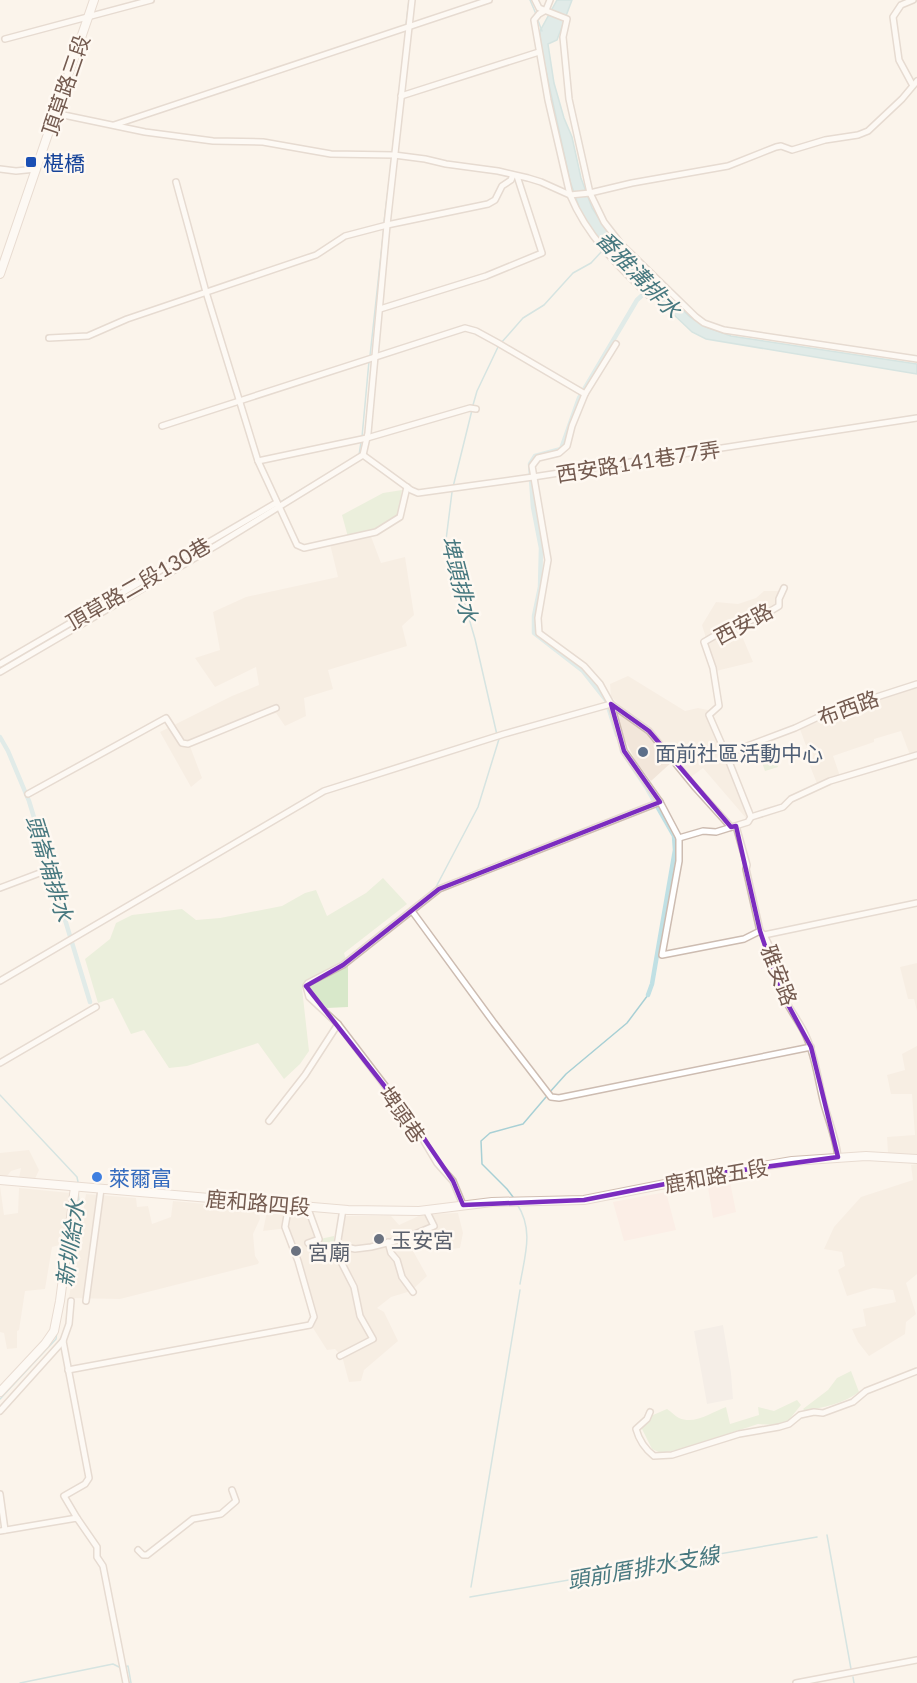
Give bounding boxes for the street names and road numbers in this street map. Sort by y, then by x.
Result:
street label: 頂草路三段 [36,31,94,139]
street label: 西安路141巷77弄 [554,436,722,486]
street label: 頂草路二段130巷 [61,532,215,634]
street label: 西安路 [709,597,777,649]
street label: 布西路 [814,684,882,730]
street label: 雅安路 [757,941,803,1009]
street label: 埤頭巷 [375,1081,431,1147]
street label: 鹿和路五段 [662,1154,770,1196]
street label: 鹿和路四段 [205,1185,311,1219]

